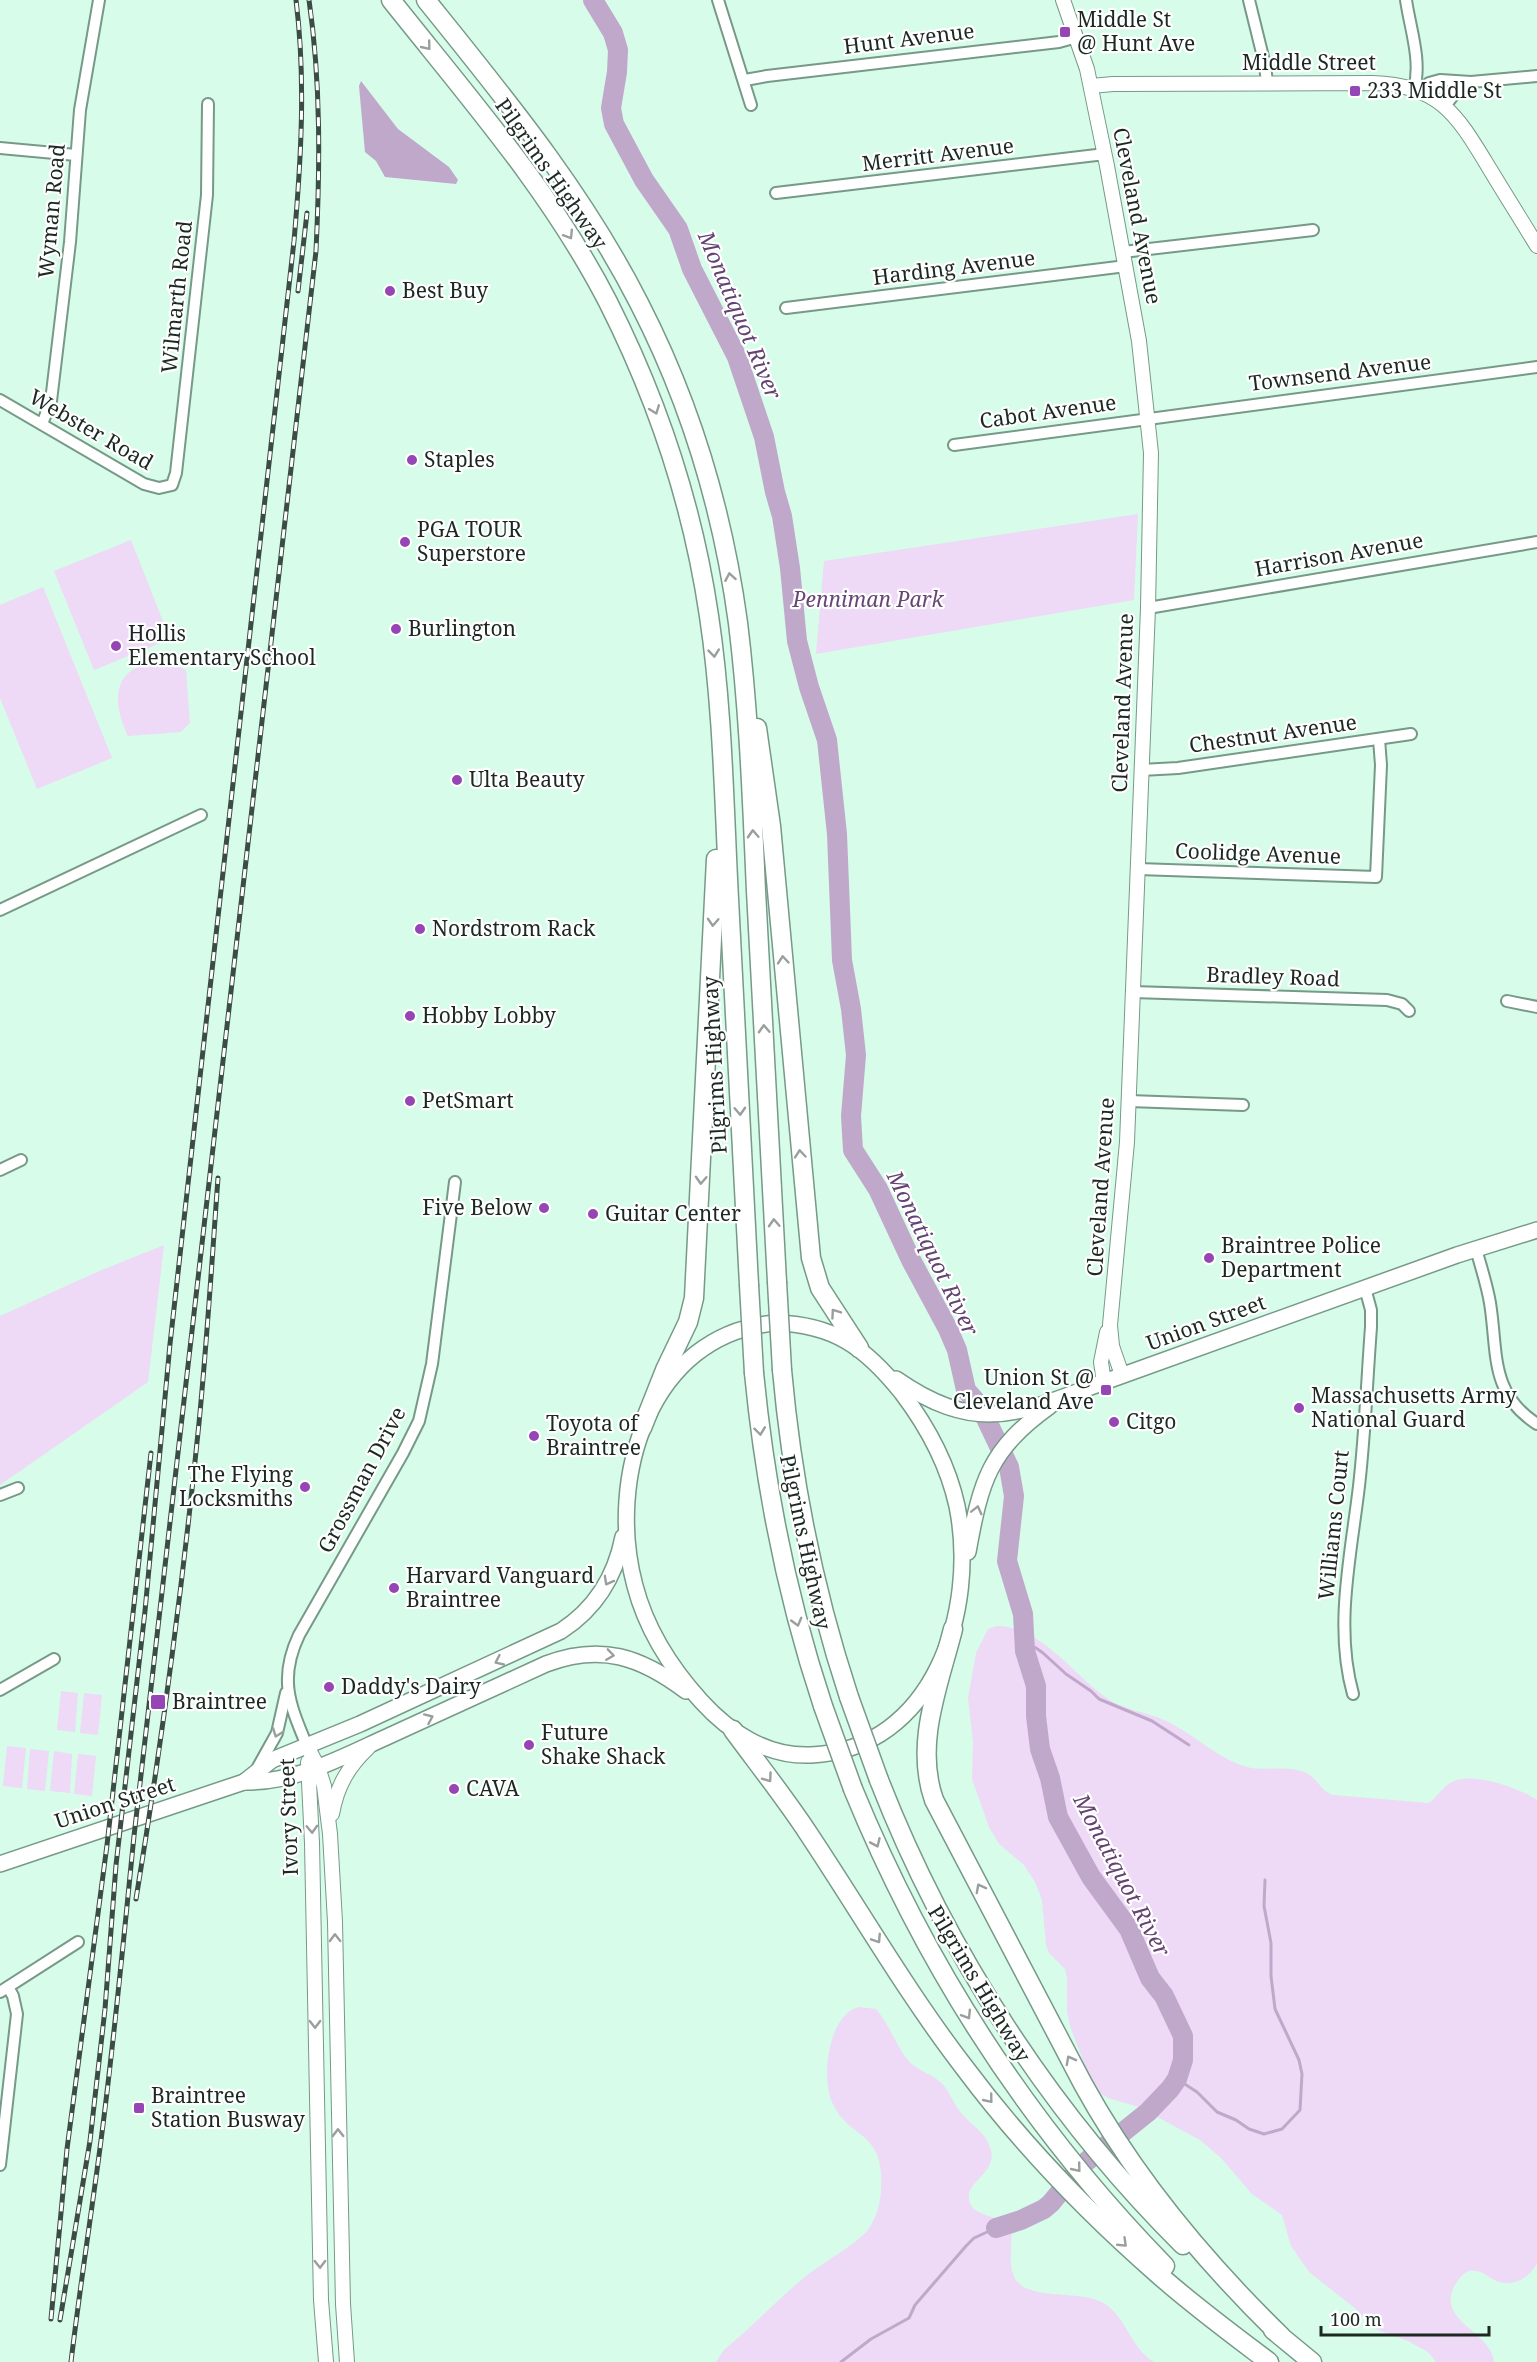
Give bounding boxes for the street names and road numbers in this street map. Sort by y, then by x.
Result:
street label: Hunt Avenue [842,16,976,60]
street label: Middle Street [1242,48,1376,76]
street label: Pilgrims Highway [489,92,614,254]
street label: Cleveland Avenue [1107,125,1169,306]
street label: Merritt Avenue [860,131,1015,177]
street label: Wyman Road [31,142,71,279]
street label: Wilmarth Road [154,219,198,375]
street label: Harding Avenue [871,243,1037,291]
street label: Townsend Avenue [1247,347,1433,397]
street label: Webster Road [24,382,159,476]
street label: Cabot Avenue [978,388,1118,434]
street label: Harrison Avenue [1252,525,1425,583]
street label: Cleveland Avenue [1105,613,1139,793]
street label: Chestnut Avenue [1187,707,1359,759]
street label: Coolidge Avenue [1174,836,1342,870]
street label: Bradley Road [1206,960,1340,992]
street label: Pilgrims Highway [695,975,733,1155]
street label: Cleveland Avenue [1080,1097,1120,1277]
street label: Union Street [1142,1288,1269,1357]
street label: Grossman Drive [311,1401,411,1558]
street label: Williams Court [1311,1449,1355,1601]
street label: Pilgrims Highway [774,1452,838,1632]
street label: Ivory Street [272,1758,304,1876]
street label: Union Street [51,1769,178,1835]
street label: Pilgrims Highway [922,1900,1038,2067]

